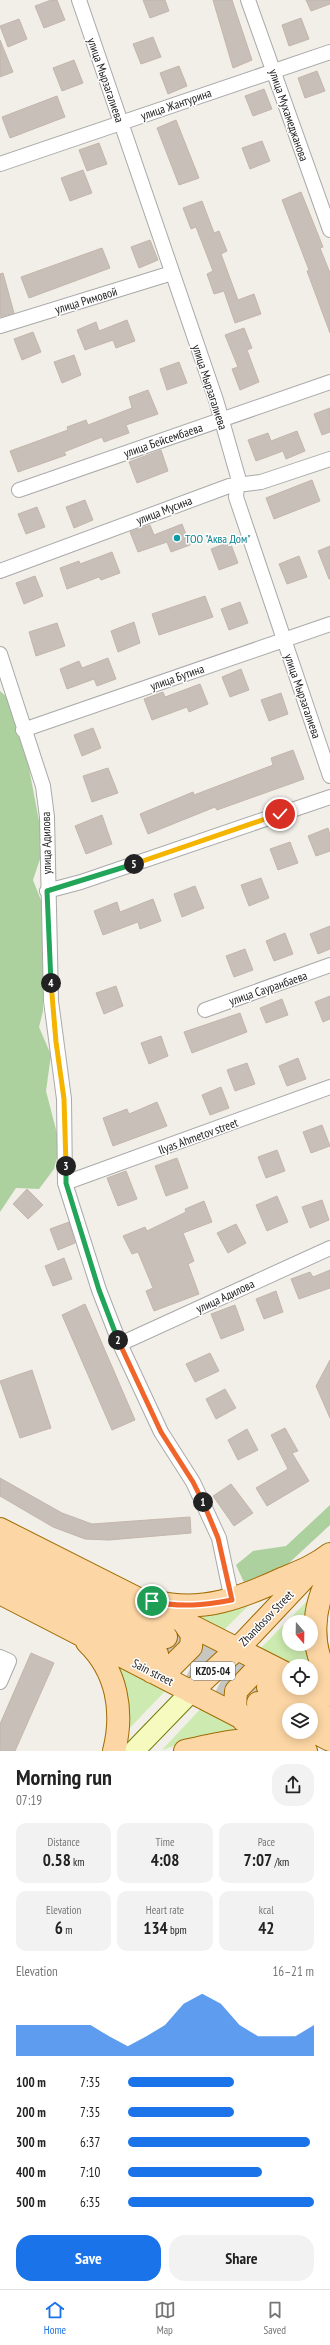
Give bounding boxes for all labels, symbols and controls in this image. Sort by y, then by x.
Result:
street label: улица Мырзагалиева [84,36,128,125]
street label: улица Мухамеджанова [266,67,312,163]
street label: улица Жантурина [139,85,214,123]
street label: улица Римовой [53,283,119,317]
street label: улица Мырзагалиева [189,343,231,432]
street label: улица Бейсембаева [122,419,205,461]
street label: улица Мусина [134,492,194,528]
place label: ТОО "Аква Дом" [185,531,251,546]
marker: ТОО "Аква Дом" [172,533,182,543]
street label: улица Мырзагалиева [281,652,325,741]
street label: улица Бутина [148,661,206,693]
pin [263,797,297,831]
icon: check [269,803,291,825]
street label: улица Адилова [38,811,54,874]
pin: 5 [124,854,144,874]
text: 5 [131,857,137,871]
street label: улица Сауранбаева [227,968,309,1008]
pin: 4 [41,973,61,993]
text: 4 [48,976,54,990]
street label: Ilyas Ahmetov street [156,1114,241,1157]
pin: 3 [56,1156,76,1176]
text: 3 [63,1159,69,1173]
street label: улица Адилова [193,1276,257,1316]
pin: 2 [108,1330,128,1350]
text: 2 [115,1333,121,1347]
pin: 1 [193,1492,213,1512]
text: 1 [200,1495,206,1509]
pin [135,1584,169,1618]
street label: Zhandosov Street [236,1586,297,1649]
icon: arrive [141,1590,163,1612]
north arrow [282,1615,318,1651]
map controls [282,1615,318,1739]
street label: Sain street [130,1655,177,1689]
button: locate [282,1659,318,1695]
road number: KZ05-04 [191,1662,235,1680]
button: layers [282,1703,318,1739]
text: Morning run [16,1763,112,1791]
button: share [272,1764,314,1806]
text: 07:19 [16,1792,42,1809]
text: Distance [47,1835,80,1849]
text: Time [155,1835,175,1849]
text: Pace [258,1835,275,1849]
text: 0.58 [43,1849,71,1871]
text: 4:08 [151,1849,179,1871]
text: 7:07 [243,1849,272,1871]
text: km [71,1855,85,1869]
text: /km [272,1855,289,1869]
text: Elevation [46,1903,81,1917]
text: Heart rate [146,1903,184,1917]
text: kcal [259,1903,274,1917]
text: 6 [55,1917,63,1939]
text: 134 [143,1917,168,1939]
text: 42 [258,1917,274,1939]
text: m [63,1923,72,1937]
text: bpm [168,1923,187,1937]
text: Elevation [16,1963,58,1980]
text: 16–21 m [272,1963,314,1980]
text: 100 m [16,2074,46,2091]
text: 7:35 [80,2074,100,2091]
text: 200 m [16,2104,46,2121]
text: 7:35 [80,2104,100,2121]
text: 300 m [16,2134,46,2151]
text: 6:37 [80,2134,100,2151]
text: 400 m [16,2164,46,2181]
text: 7:10 [80,2164,100,2181]
text: 500 m [16,2194,46,2211]
text: 6:35 [80,2194,100,2211]
button: Save [16,2235,161,2281]
button: Share [169,2235,314,2281]
tab: Home [44,2299,66,2337]
tab: Map [154,2299,176,2337]
tab: Saved [263,2299,286,2337]

